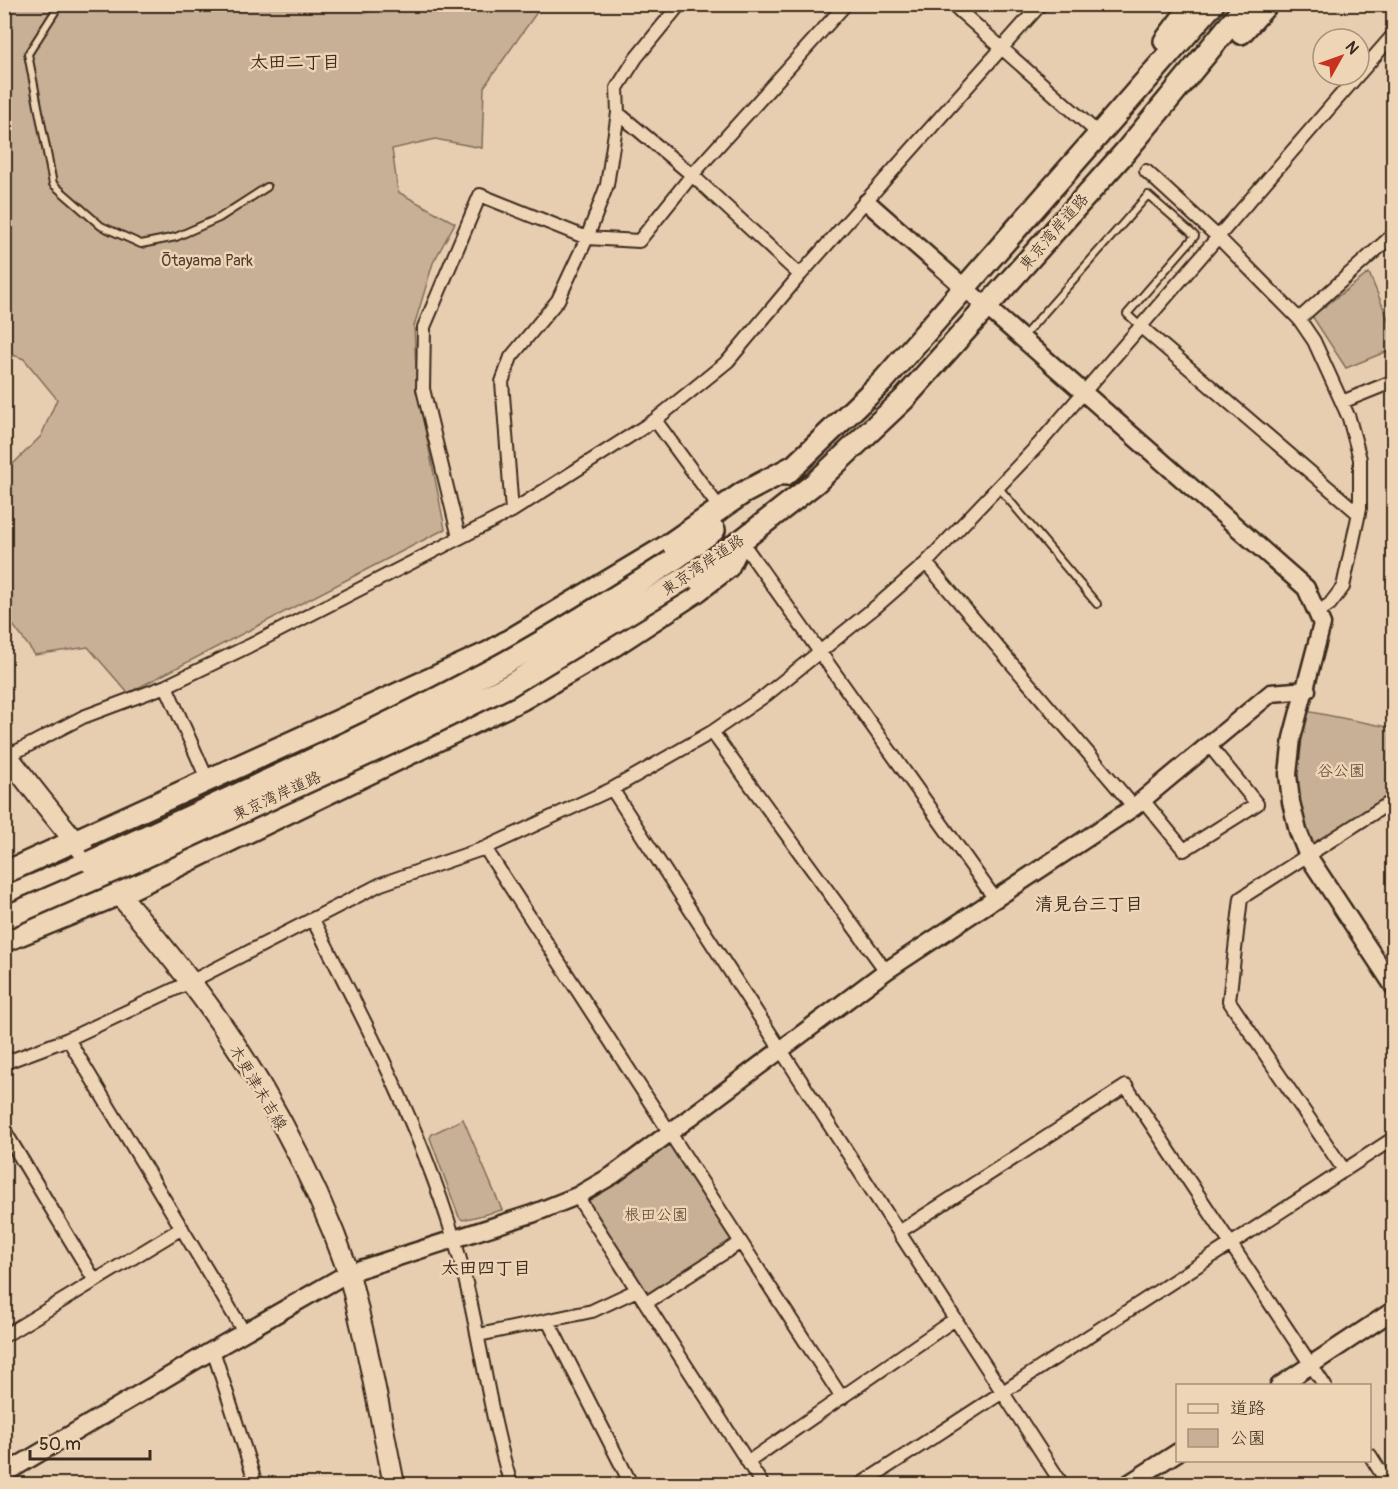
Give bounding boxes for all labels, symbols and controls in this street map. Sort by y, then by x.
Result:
north arrow [1311,27,1371,87]
text: N [1341,37,1363,59]
district label: 太田二丁目 [250,51,340,74]
street label: 東京湾岸道路 [1015,189,1093,275]
park label: Ōtayama Park [161,251,253,271]
street label: 東京湾岸道路 [658,530,748,600]
park label: 谷公園 [1317,761,1365,781]
street label: 東京湾岸道路 [229,767,325,825]
district label: 清見台三丁目 [1035,893,1143,916]
street label: 木更津末吉線 [225,1042,291,1134]
park label: 根田公園 [624,1205,688,1225]
district label: 太田四丁目 [441,1257,531,1280]
legend [1176,1384,1371,1462]
text: 道路 [1230,1397,1266,1420]
scale bar [30,1423,150,1461]
text: 公園 [1230,1427,1266,1450]
text: 50 m [39,1433,81,1456]

